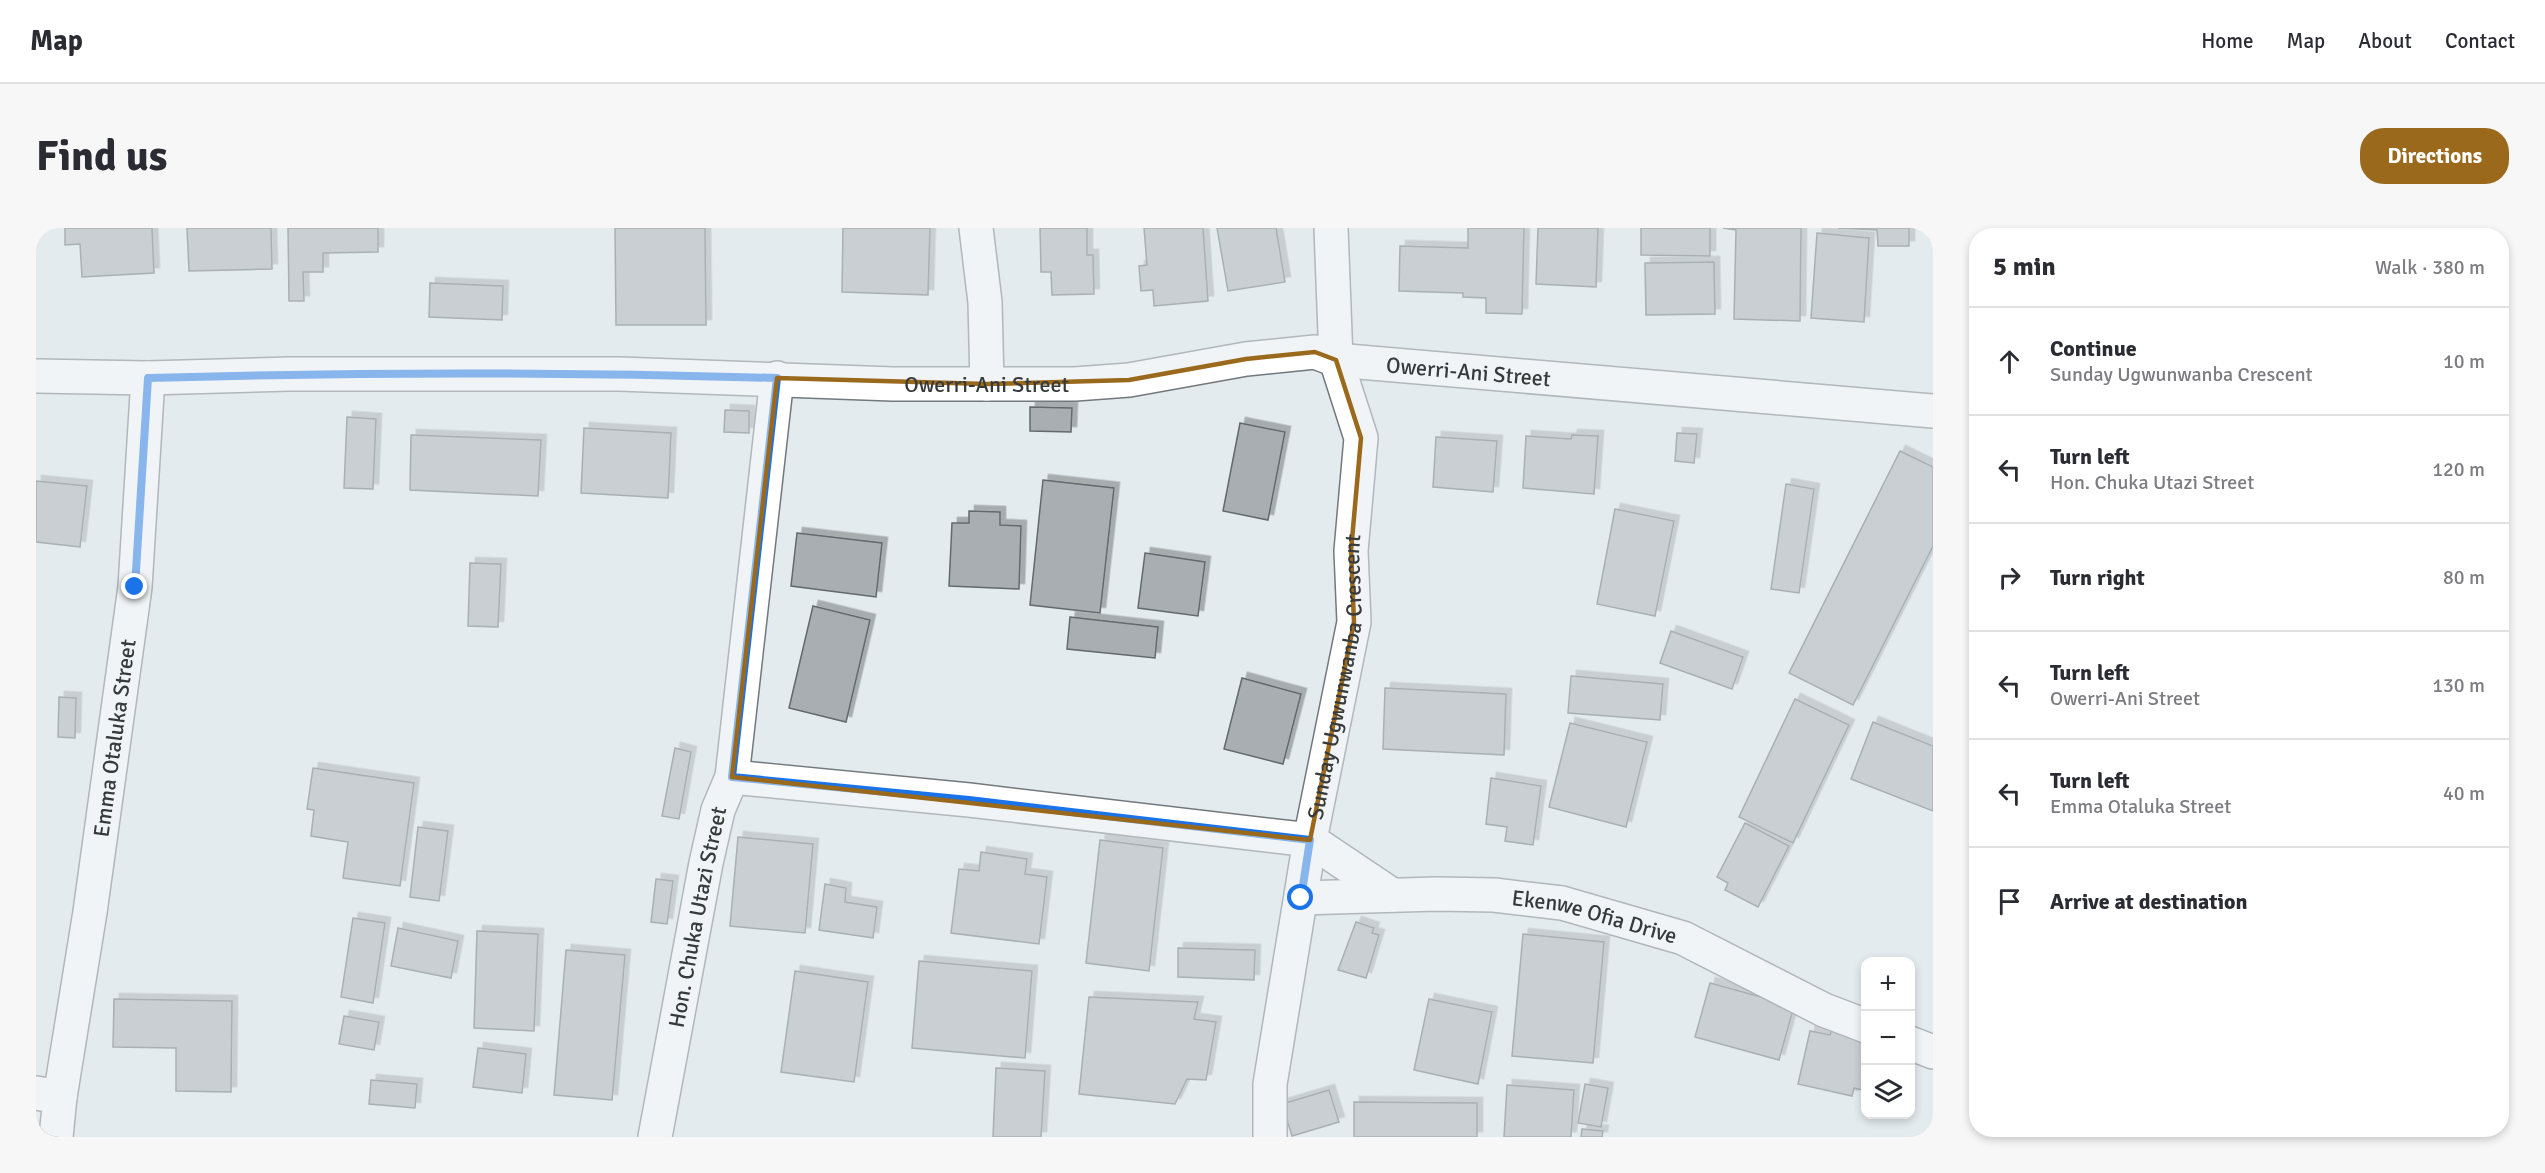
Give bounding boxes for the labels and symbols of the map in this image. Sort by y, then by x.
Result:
street label: Owerri-Ani Street [1385,351,1552,392]
street label: Owerri-Ani Street [904,371,1070,398]
street label: Sunday Ugwunwanba Crescent [1301,533,1367,822]
route end [121,573,147,599]
street label: Emma Otaluka Street [87,637,141,839]
street label: Hon. Chuka Utazi Street [662,803,732,1030]
route start [1287,884,1313,910]
street label: Ekenwe Ofia Drive [1510,884,1680,949]

